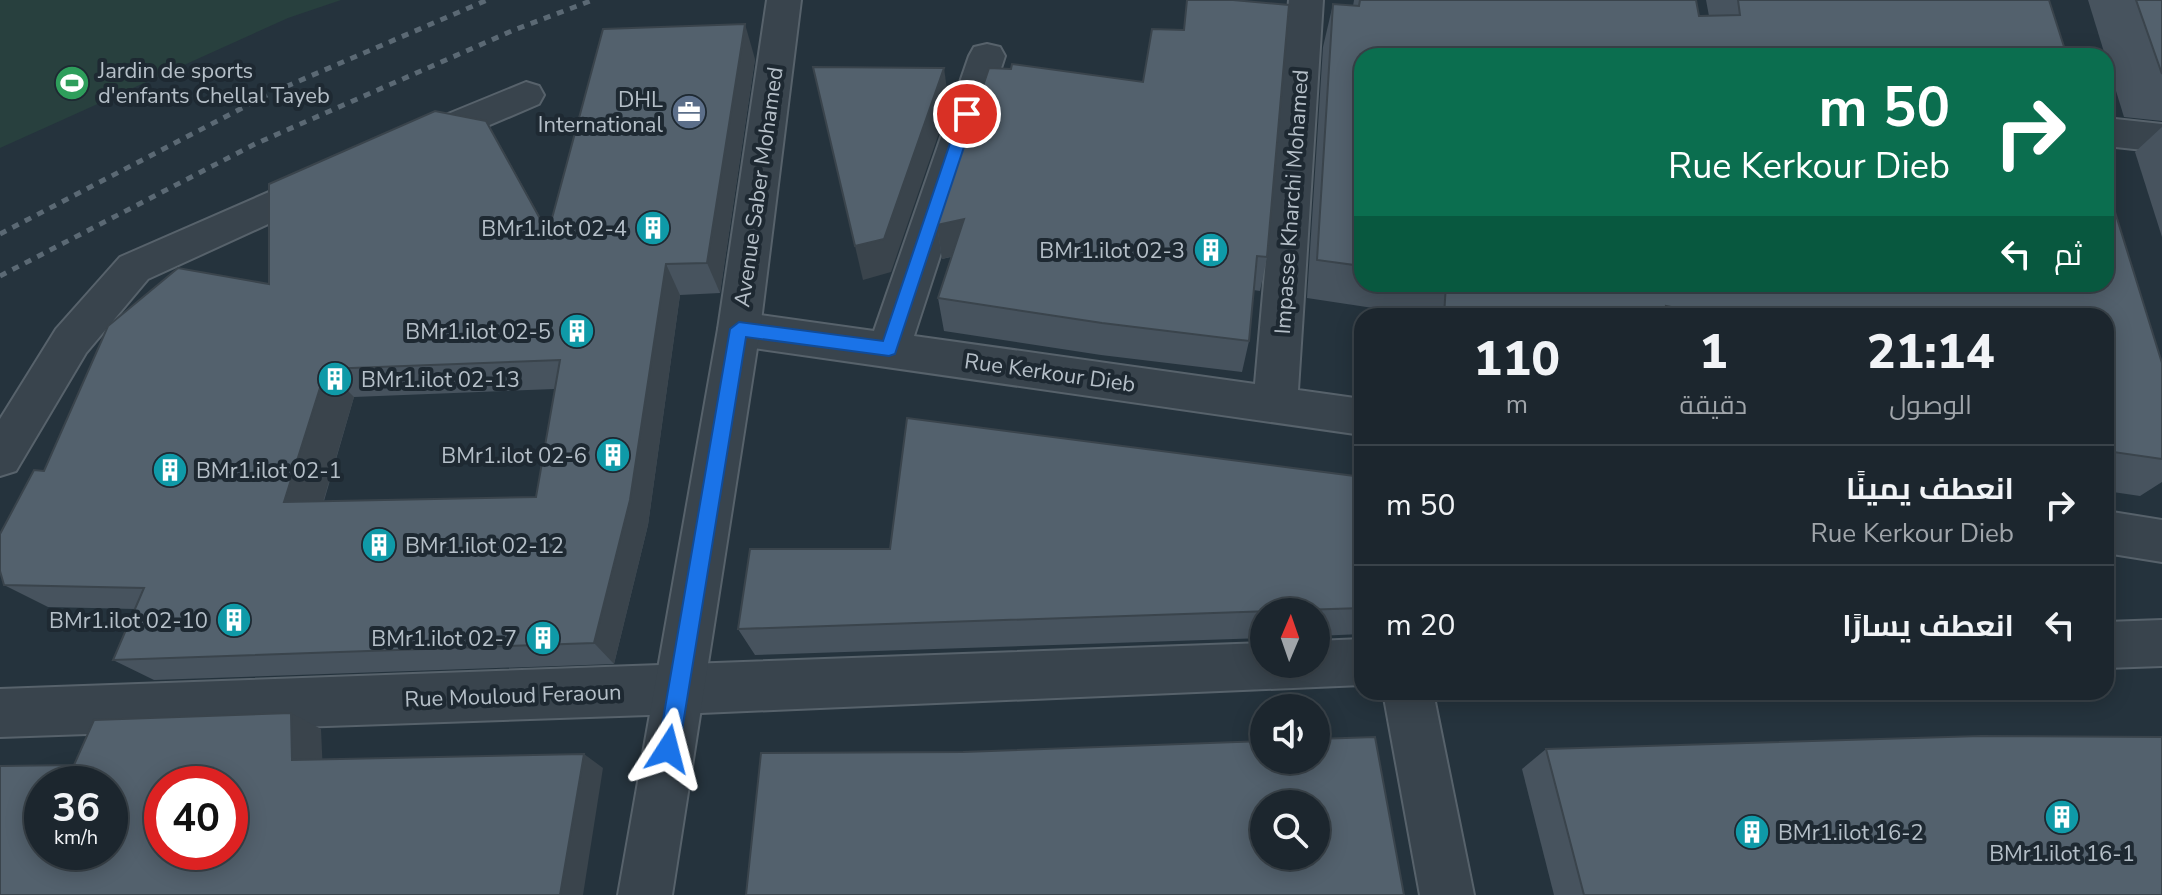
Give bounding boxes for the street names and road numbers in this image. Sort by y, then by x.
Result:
street label: Avenue Saber Mohamed [727,65,791,309]
street label: Impasse Kharchi Mohamed [1268,69,1316,335]
street label: Rue Kerkour Dieb [962,346,1137,400]
street label: Rue Mouloud Feraoun [404,677,622,715]

